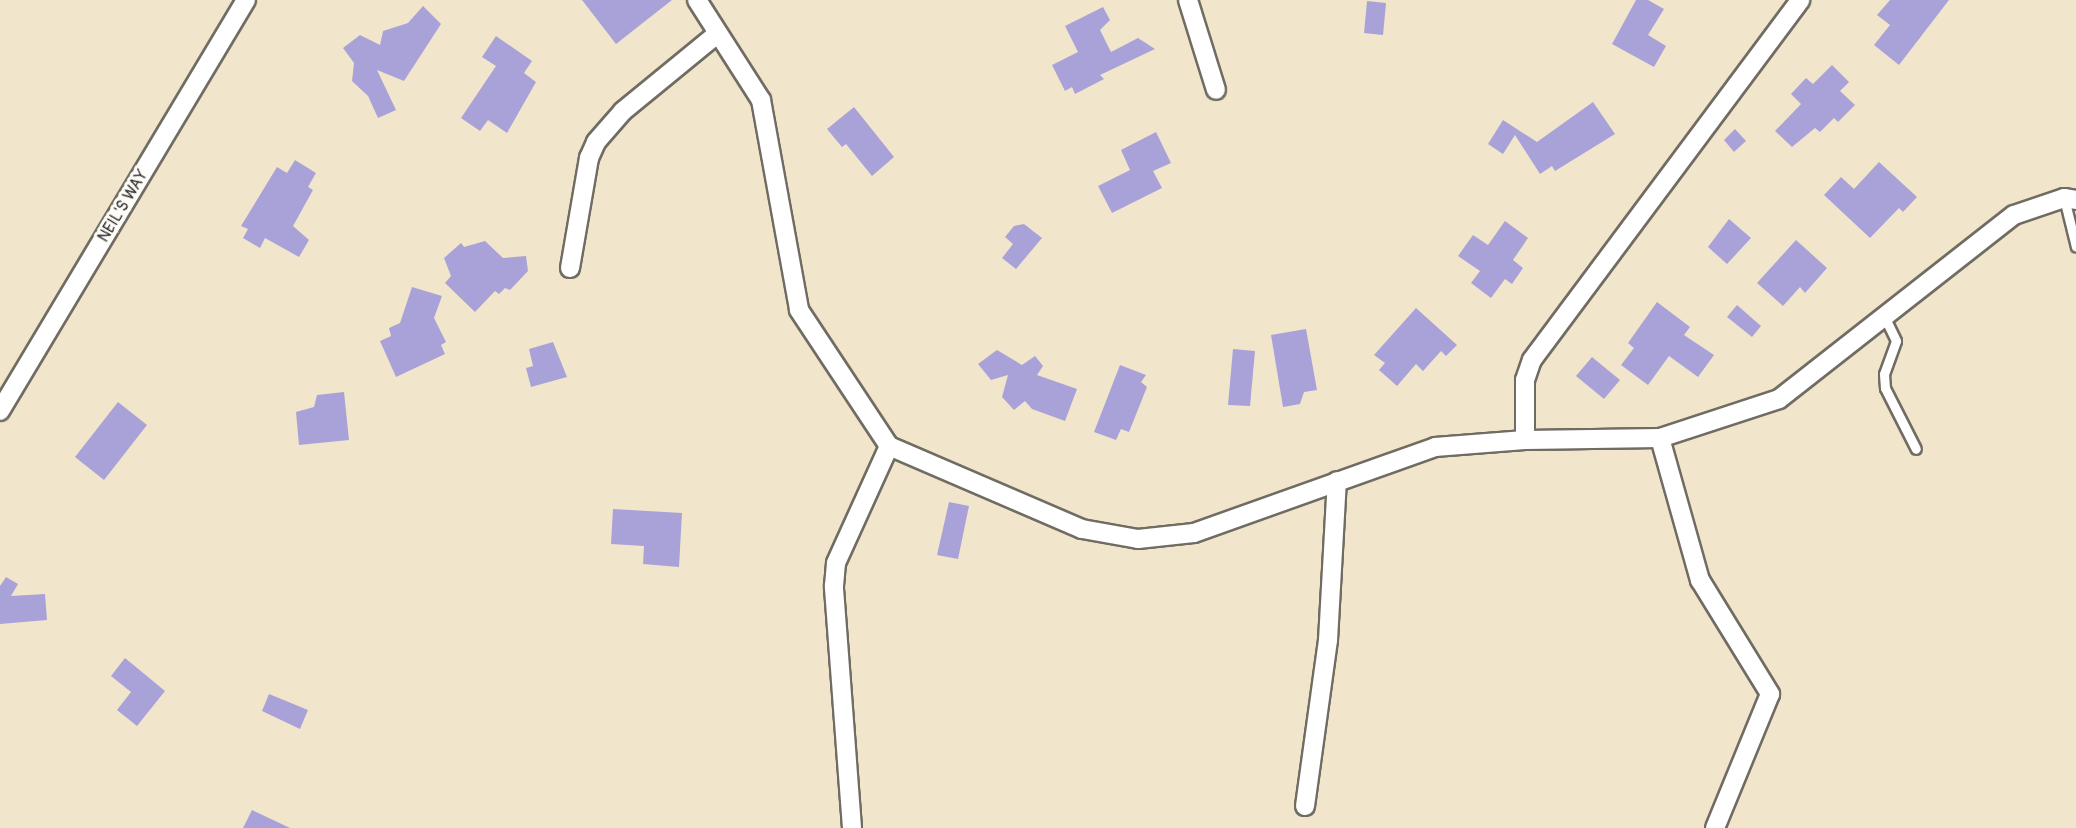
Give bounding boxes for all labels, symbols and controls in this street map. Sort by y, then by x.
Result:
street label: NEIL'S WAY [94,166,152,246]

